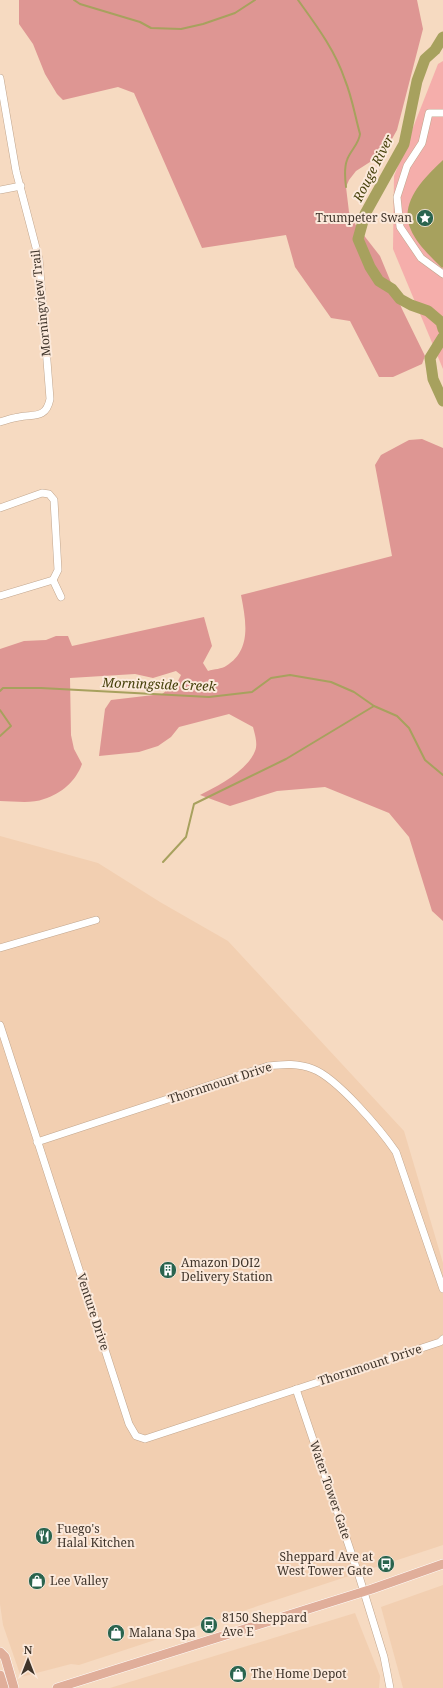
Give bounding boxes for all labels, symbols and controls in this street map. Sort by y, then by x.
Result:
water label: Rouge River [348,131,398,205]
place icon: Trumpeter Swan [415,208,435,228]
place label: Trumpeter Swan [316,209,412,226]
street label: Morningview Trail [26,249,55,357]
water label: Morningside Creek [101,673,217,695]
street label: Thornmount Drive [166,1058,274,1107]
place label: Amazon DOI2 Delivery Station [181,1254,273,1285]
building icon: Amazon DOI2 Delivery Station [158,1260,178,1280]
street label: Venture Drive [73,1271,114,1353]
street label: Thornmount Drive [316,1340,424,1389]
street label: Water Tower Gate [306,1438,355,1541]
place label: Fuego's Halal Kitchen [57,1520,135,1551]
restaurant icon: Fuego's Halal Kitchen [34,1526,54,1546]
place label: Sheppard Ave at West Tower Gate [277,1548,373,1579]
bus stop icon: Sheppard Ave at West Tower Gate [376,1554,396,1574]
shop icon: Lee Valley [27,1571,47,1591]
place label: Lee Valley [50,1572,108,1589]
place label: 8150 Sheppard Ave E [222,1609,308,1640]
bus stop icon: 8150 Sheppard Ave E [199,1615,219,1635]
shop icon: Malana Spa [106,1623,126,1643]
place label: Malana Spa [129,1624,196,1641]
north arrow [8,1640,48,1680]
text: N [24,1642,33,1657]
shop icon: The Home Depot [228,1664,248,1684]
place label: The Home Depot [251,1665,347,1682]

